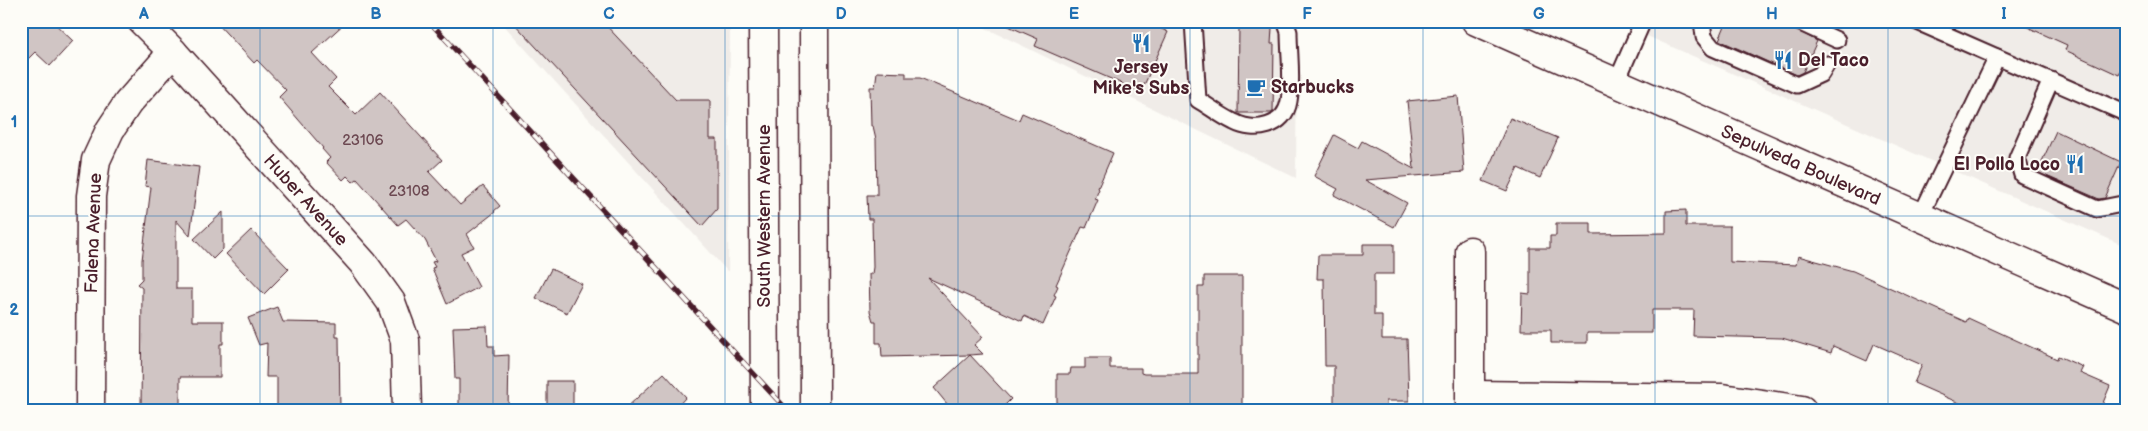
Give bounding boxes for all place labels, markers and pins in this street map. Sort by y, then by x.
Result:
restaurant icon: Jersey Mike's Subs [1130,32,1152,54]
restaurant icon: Del Taco [1772,49,1794,71]
place label: Del Taco [1798,50,1869,71]
place label: Jersey Mike's Subs [1093,57,1190,99]
cafe icon: Starbucks [1245,76,1267,98]
place label: Starbucks [1271,77,1354,98]
restaurant icon: El Pollo Loco [2064,153,2086,175]
place label: El Pollo Loco [1954,154,2060,175]

